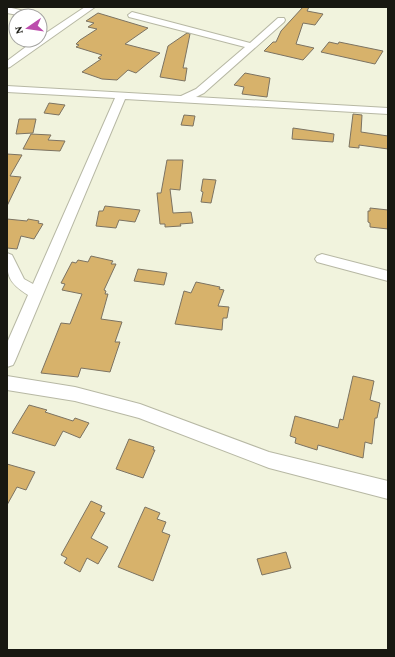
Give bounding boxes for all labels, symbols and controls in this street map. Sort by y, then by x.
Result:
north arrow [8,8,48,48]
text: N [11,25,25,35]

